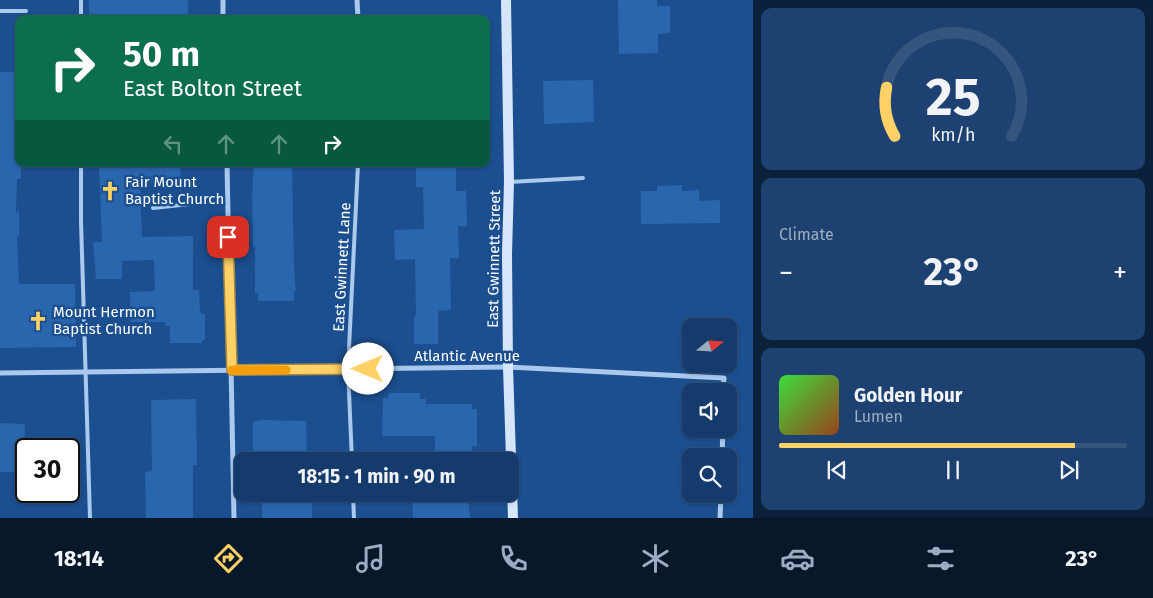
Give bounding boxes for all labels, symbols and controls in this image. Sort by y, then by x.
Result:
text: 50 m [123,33,200,75]
icon: right [40,35,105,100]
text: 25 [926,66,980,129]
text: East Bolton Street [123,75,302,102]
text: km/h [931,124,975,146]
icon: left [159,130,187,158]
icon: ahead [212,130,240,158]
icon: ahead [265,130,293,158]
icon: right [318,130,346,158]
place label: Fair Mount Baptist Church [125,173,224,208]
church icon: Fair Mount Baptist Church [99,180,121,202]
street label: East Gwinnett Street [484,189,504,328]
street label: East Gwinnett Lane [330,202,354,332]
pin [207,216,249,258]
icon: arrive [214,223,242,251]
text: Climate [779,225,834,244]
text: 23° [924,249,983,295]
text: − [779,256,793,289]
text: + [1113,256,1127,289]
place label: Mount Hermon Baptist Church [53,303,155,338]
church icon: Mount Hermon Baptist Church [27,310,49,332]
north arrow [682,318,738,372]
map controls [682,318,737,503]
position arrow [341,342,393,394]
street label: Atlantic Avenue [414,347,520,365]
button: sound [682,383,737,438]
text: Golden Hour [854,384,963,407]
text: Lumen [854,407,903,426]
speed limit sign: 30 [15,438,80,503]
button: search [682,448,737,503]
icon: previous [823,456,851,484]
icon: pause [939,456,967,484]
icon: next [1055,456,1083,484]
text: 18:15 · 1 min · 90 m [298,465,455,488]
icon: directions [211,541,246,576]
icon: music [353,541,388,576]
icon: phone [496,541,531,576]
icon: climate [638,541,673,576]
icon: car [780,541,815,576]
icon: filters [923,541,958,576]
text: 18:14 [54,545,104,572]
text: 23° [1065,545,1099,572]

